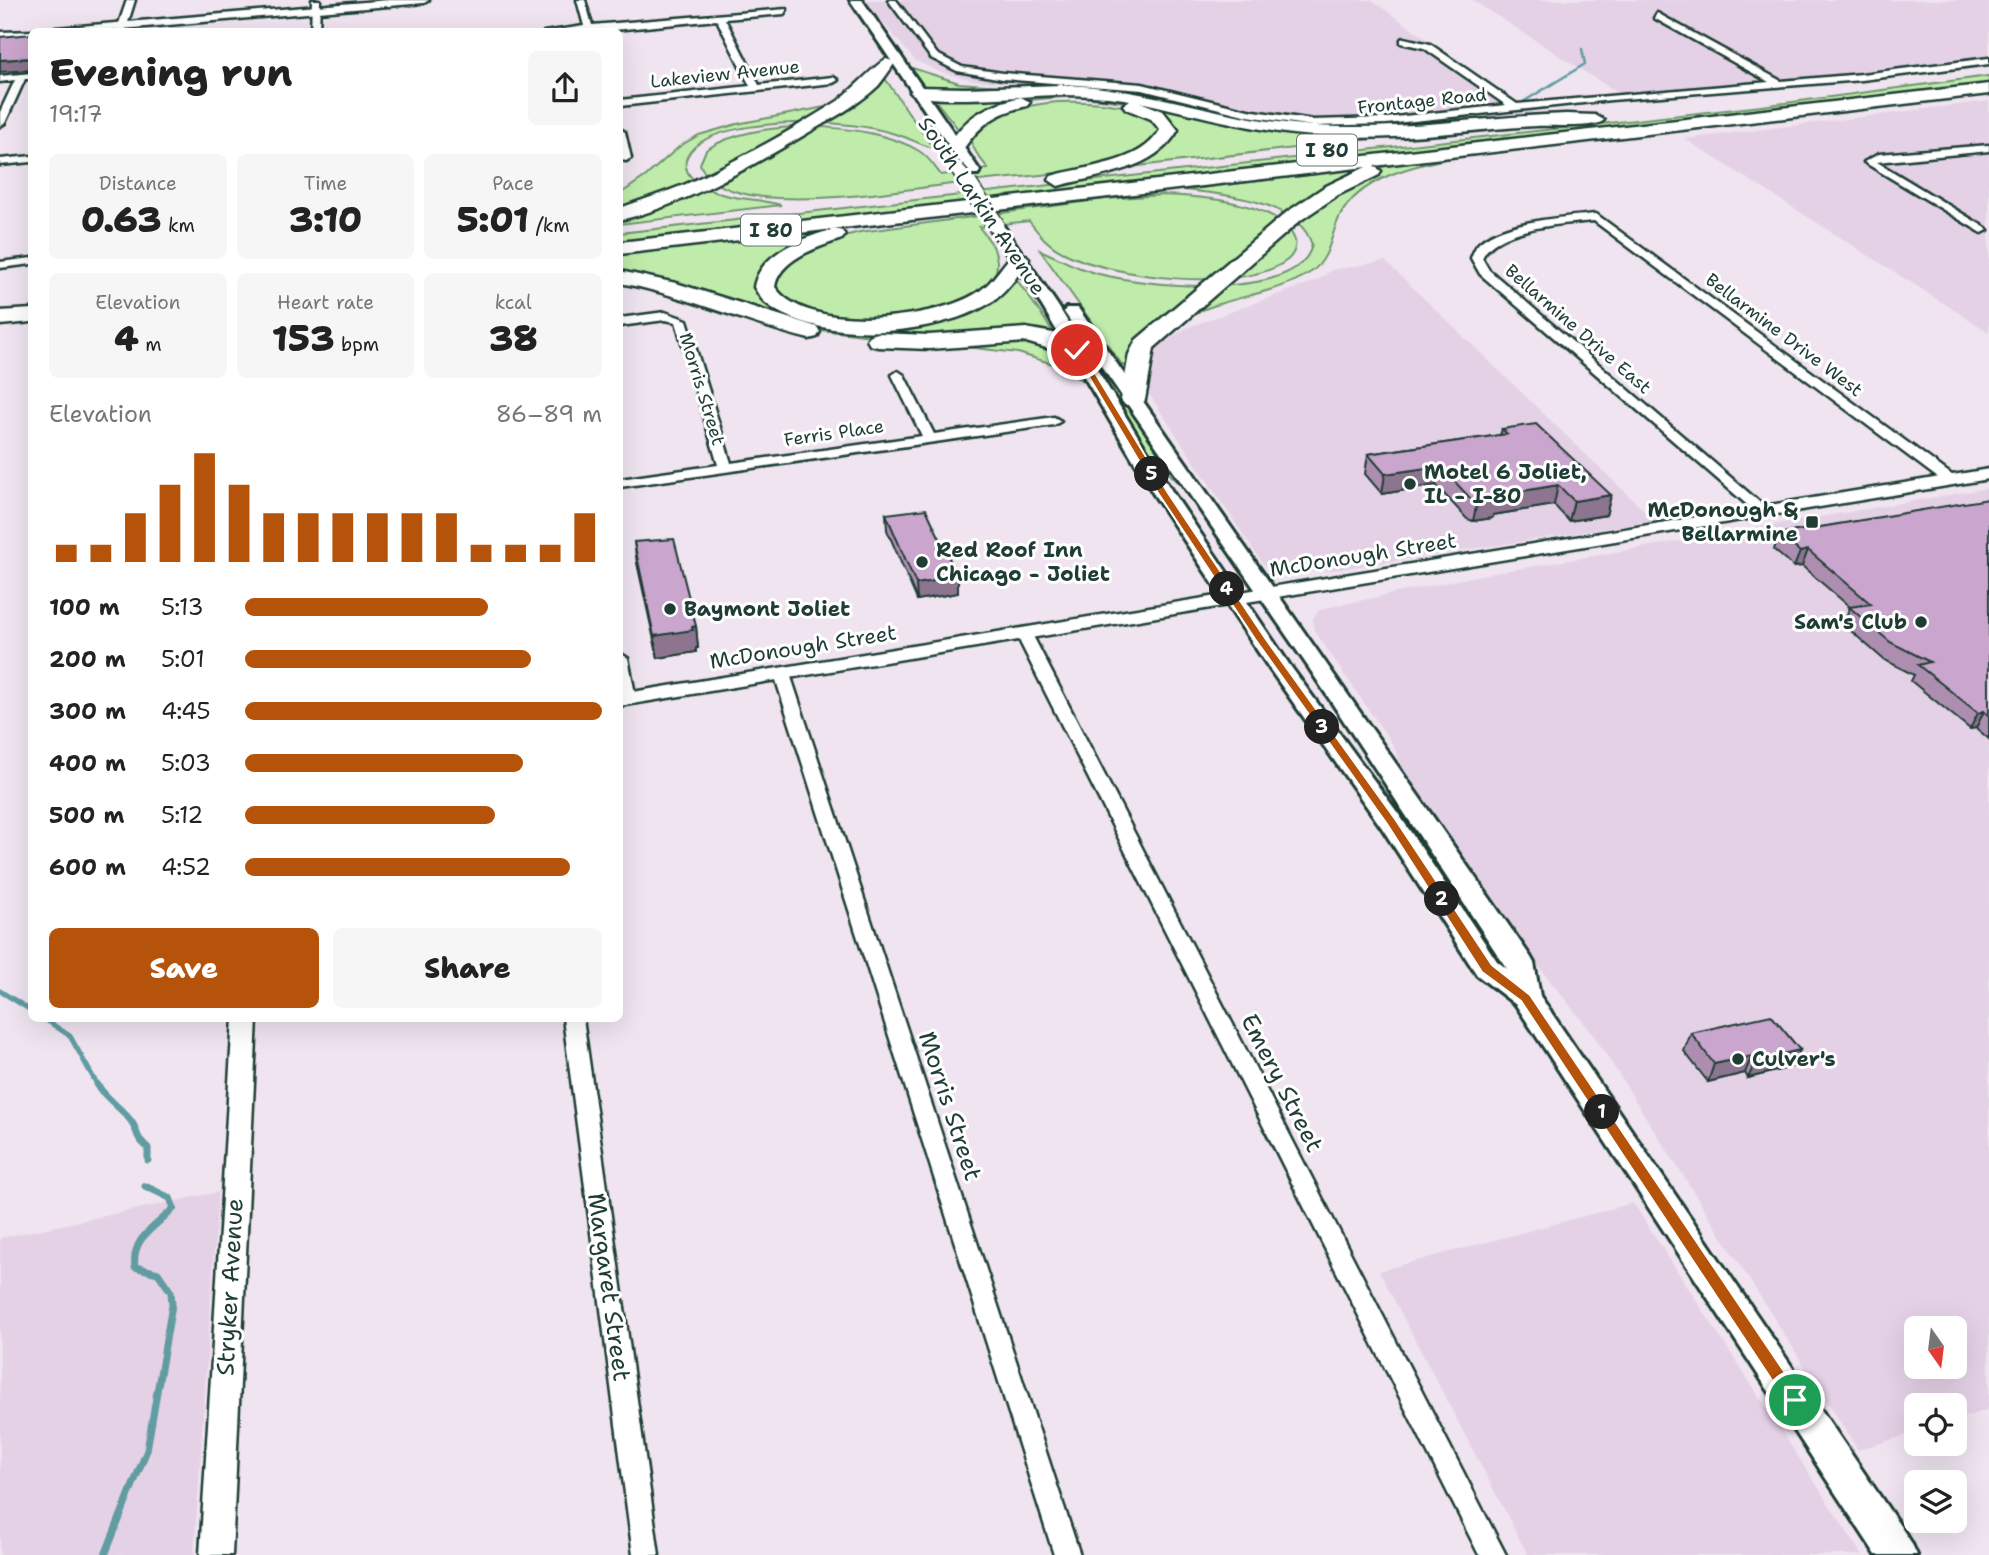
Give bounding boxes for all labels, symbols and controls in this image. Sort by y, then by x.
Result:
text: Evening run [49,47,292,98]
button: share [528,51,602,125]
street label: Lakeview Avenue [649,54,801,94]
street label: Frontage Road [1356,82,1488,120]
text: 19:17 [49,99,103,129]
street label: South Larkin Avenue [912,111,1052,301]
road number: I 80 [1297,134,1357,166]
text: Distance [99,171,177,196]
text: Time [304,171,347,196]
text: Pace [492,171,534,196]
text: 0.63 [81,196,162,243]
text: 3:10 [289,196,362,243]
text: 5:01 [457,196,529,243]
text: km [162,213,195,238]
text: /km [529,213,570,238]
road number: I 80 [741,214,801,246]
street label: Bellarmine Drive East [1500,259,1656,399]
street label: Bellarmine Drive West [1701,268,1868,402]
text: Elevation [95,290,180,315]
text: Heart rate [277,290,374,315]
text: kcal [495,290,532,315]
text: 4 [114,315,139,362]
text: 153 [272,315,335,362]
text: 38 [489,315,538,362]
pin [1047,320,1107,380]
street label: Morris Street [673,330,731,448]
icon: check [1058,331,1096,369]
text: m [139,332,162,357]
text: bpm [335,332,379,357]
text: Elevation [49,399,152,429]
text: 86–89 m [496,399,602,429]
street label: Ferris Place [782,414,886,452]
pin: 5 [1134,456,1170,491]
place label: Motel 6 Joliet, IL - I-80 [1424,458,1587,510]
text: 5 [1146,461,1157,486]
marker: Motel 6 Joliet, IL - I-80 [1402,476,1418,492]
place label: McDonough & Bellarmine [1647,496,1799,548]
marker: McDonough & Bellarmine [1804,514,1820,530]
street label: McDonough Street [1268,526,1458,584]
place label: Red Roof Inn Chicago - Joliet [936,536,1110,588]
marker: Red Roof Inn Chicago - Joliet [914,554,930,570]
pin: 4 [1210,572,1244,606]
text: 4 [1220,576,1233,601]
text: 100 m [49,592,120,622]
text: 5:13 [161,592,204,622]
place label: Baymont Joliet [684,595,850,623]
marker: Baymont Joliet [662,601,678,617]
place label: Sam's Club [1794,608,1907,636]
marker: Sam's Club [1913,614,1929,630]
street label: McDonough Street [708,618,898,676]
text: 200 m [49,644,126,674]
text: 5:01 [161,644,205,674]
text: 300 m [49,696,126,726]
text: 4:45 [161,696,211,726]
pin: 3 [1304,710,1340,744]
text: 3 [1315,714,1328,739]
text: 400 m [49,748,126,778]
text: 5:03 [161,748,211,778]
text: 500 m [49,800,124,830]
text: 5:12 [161,800,203,830]
text: 600 m [49,852,126,882]
text: 4:52 [161,852,211,882]
pin: 2 [1424,881,1460,916]
text: 2 [1435,886,1448,911]
button: Save [49,928,319,1008]
button: Share [333,928,602,1008]
street label: Emery Street [1233,1008,1331,1158]
street label: Morris Street [911,1027,989,1185]
place label: Culver's [1752,1045,1836,1073]
marker: Culver's [1730,1051,1746,1067]
pin: 1 [1584,1094,1620,1130]
text: 1 [1597,1099,1606,1124]
street label: Margaret Street [580,1191,638,1383]
street label: Stryker Avenue [209,1197,251,1377]
north arrow [1904,1316,1967,1379]
map controls [1904,1316,1967,1533]
pin [1765,1370,1825,1430]
icon: arrive [1776,1381,1814,1419]
button: locate [1904,1393,1967,1456]
button: layers [1904,1470,1967,1533]

